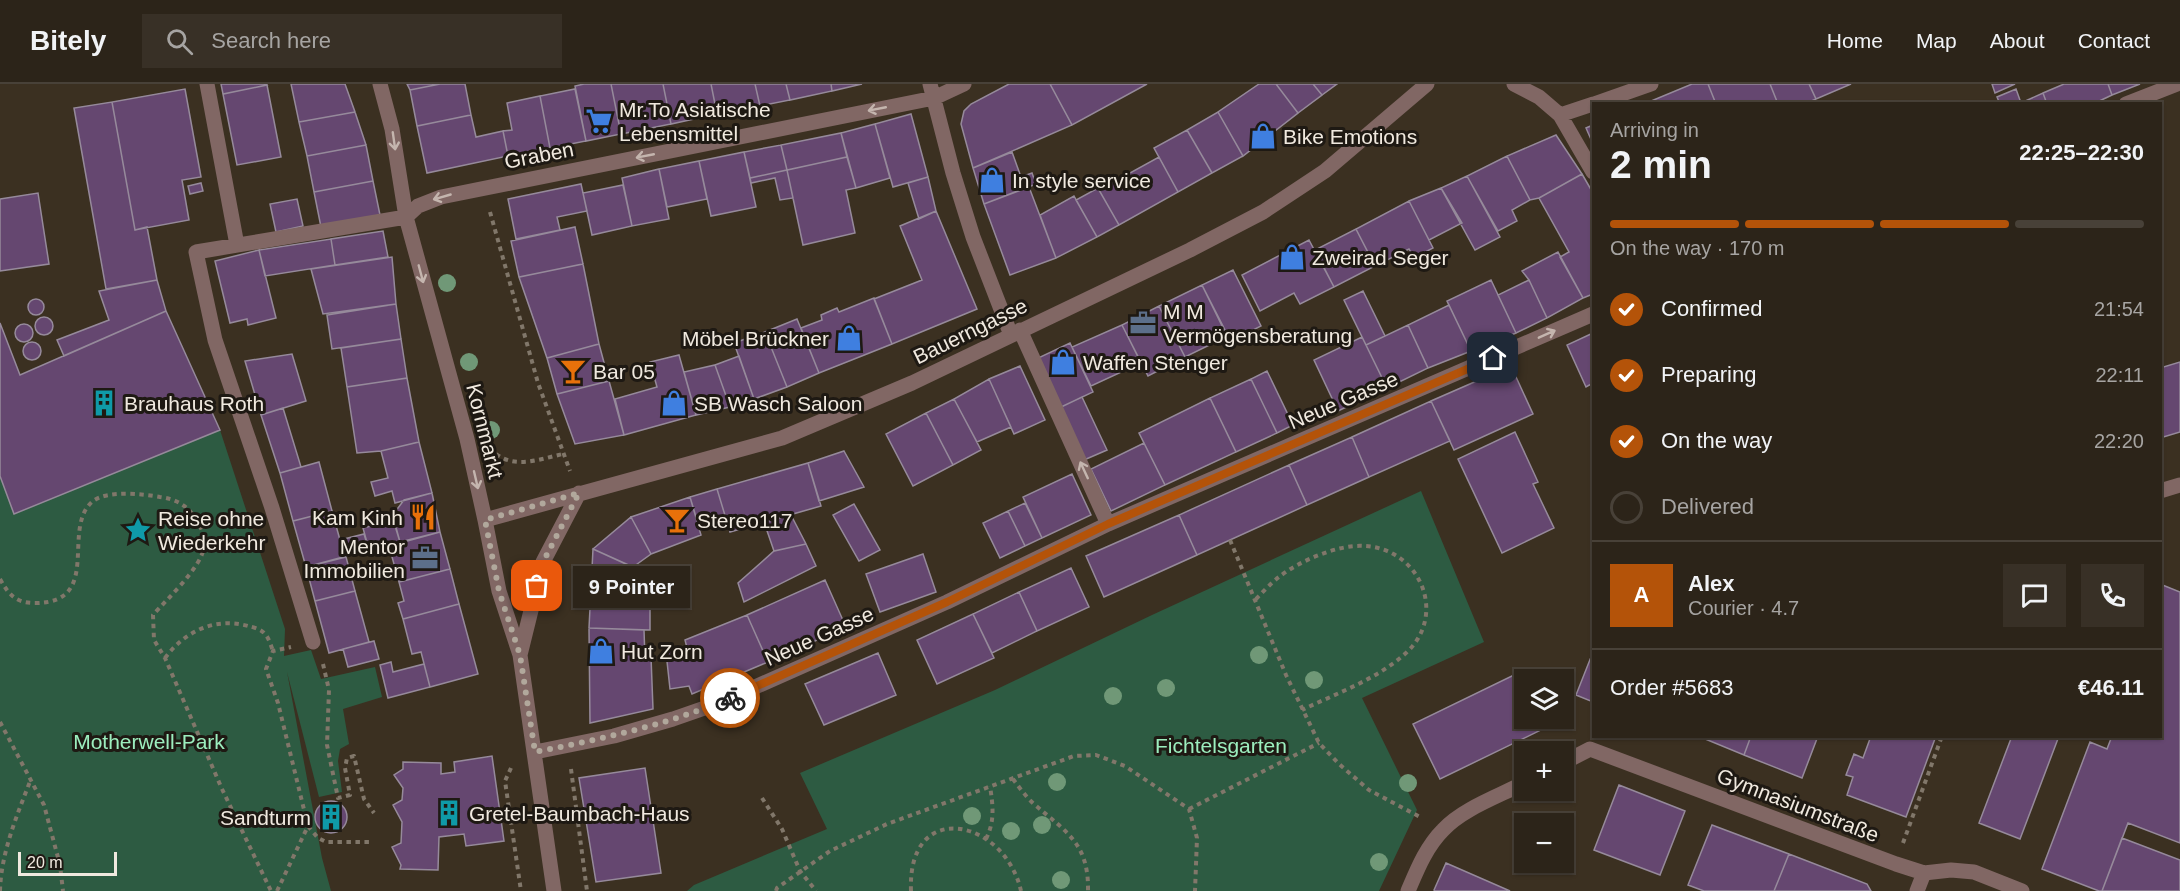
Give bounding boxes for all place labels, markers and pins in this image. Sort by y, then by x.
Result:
place label: Mr.To Asiatische Lebensmittel [619,98,771,145]
supermarket icon: Mr.To Asiatische Lebensmittel [584,106,614,136]
shop icon: Bike Emotions [1248,121,1278,151]
place label: Bike Emotions [1283,125,1417,148]
shop icon: In style service [977,165,1007,195]
place label: In style service [1012,169,1151,192]
shop icon: Zweirad Seger [1277,242,1307,272]
place label: Zweirad Seger [1312,246,1449,269]
place label: M M Vermögensberatung [1163,300,1352,347]
office icon: M M Vermögensberatung [1128,308,1158,338]
shop icon: Möbel Brückner [834,323,864,353]
place label: Möbel Brückner [682,327,829,350]
pin [1467,332,1518,383]
shop icon: Waffen Stenger [1048,347,1078,377]
place label: Waffen Stenger [1083,351,1228,374]
bar icon: Bar 05 [558,356,588,386]
place label: Bar 05 [593,360,655,383]
building icon: Brauhaus Roth [89,388,119,418]
shop icon: SB Wasch Saloon [659,388,689,418]
place label: Brauhaus Roth [124,392,264,415]
place label: SB Wasch Saloon [694,392,862,415]
restaurant icon: Kam Kinh [408,502,438,532]
bar icon: Stereo117 [662,505,692,535]
place label: Kam Kinh [312,506,403,529]
place label: Reise ohne Wiederkehr [158,507,265,554]
place label: Stereo117 [697,509,792,532]
place icon: Reise ohne Wiederkehr [123,515,153,545]
place label: Mentor Immobilien [303,535,405,582]
office icon: Mentor Immobilien [410,543,440,573]
pin [511,560,562,611]
callout: 9 Pointer [573,565,690,607]
shop icon: Hut Zorn [586,636,616,666]
place label: Hut Zorn [621,640,703,663]
building icon: Gretel-Baumbach-Haus [434,798,464,828]
building icon: Sandturm [316,802,346,832]
place label: Gretel-Baumbach-Haus [469,802,690,825]
place label: Sandturm [220,806,311,829]

